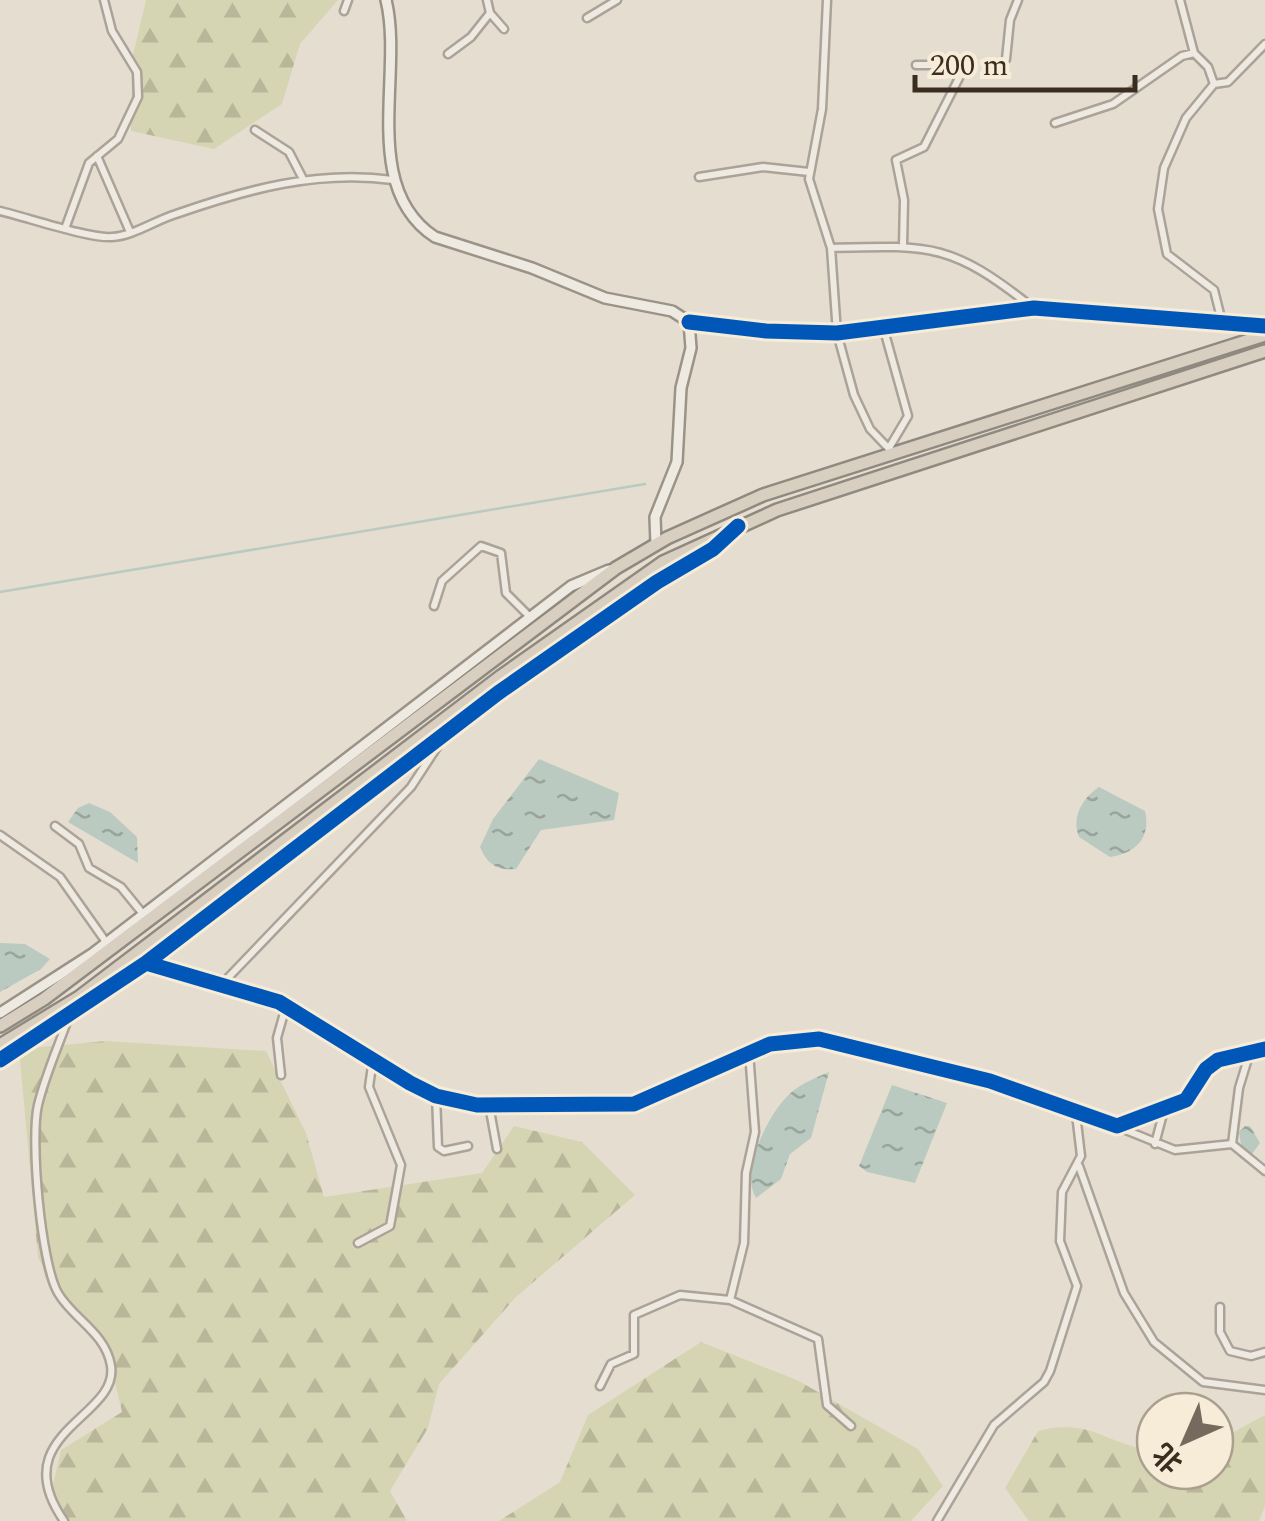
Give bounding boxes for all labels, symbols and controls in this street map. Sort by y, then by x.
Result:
scale bar [915,30,1135,92]
text: 200 m [930,43,1008,89]
north arrow [1135,1391,1235,1491]
text: 北 [1143,1433,1193,1483]

